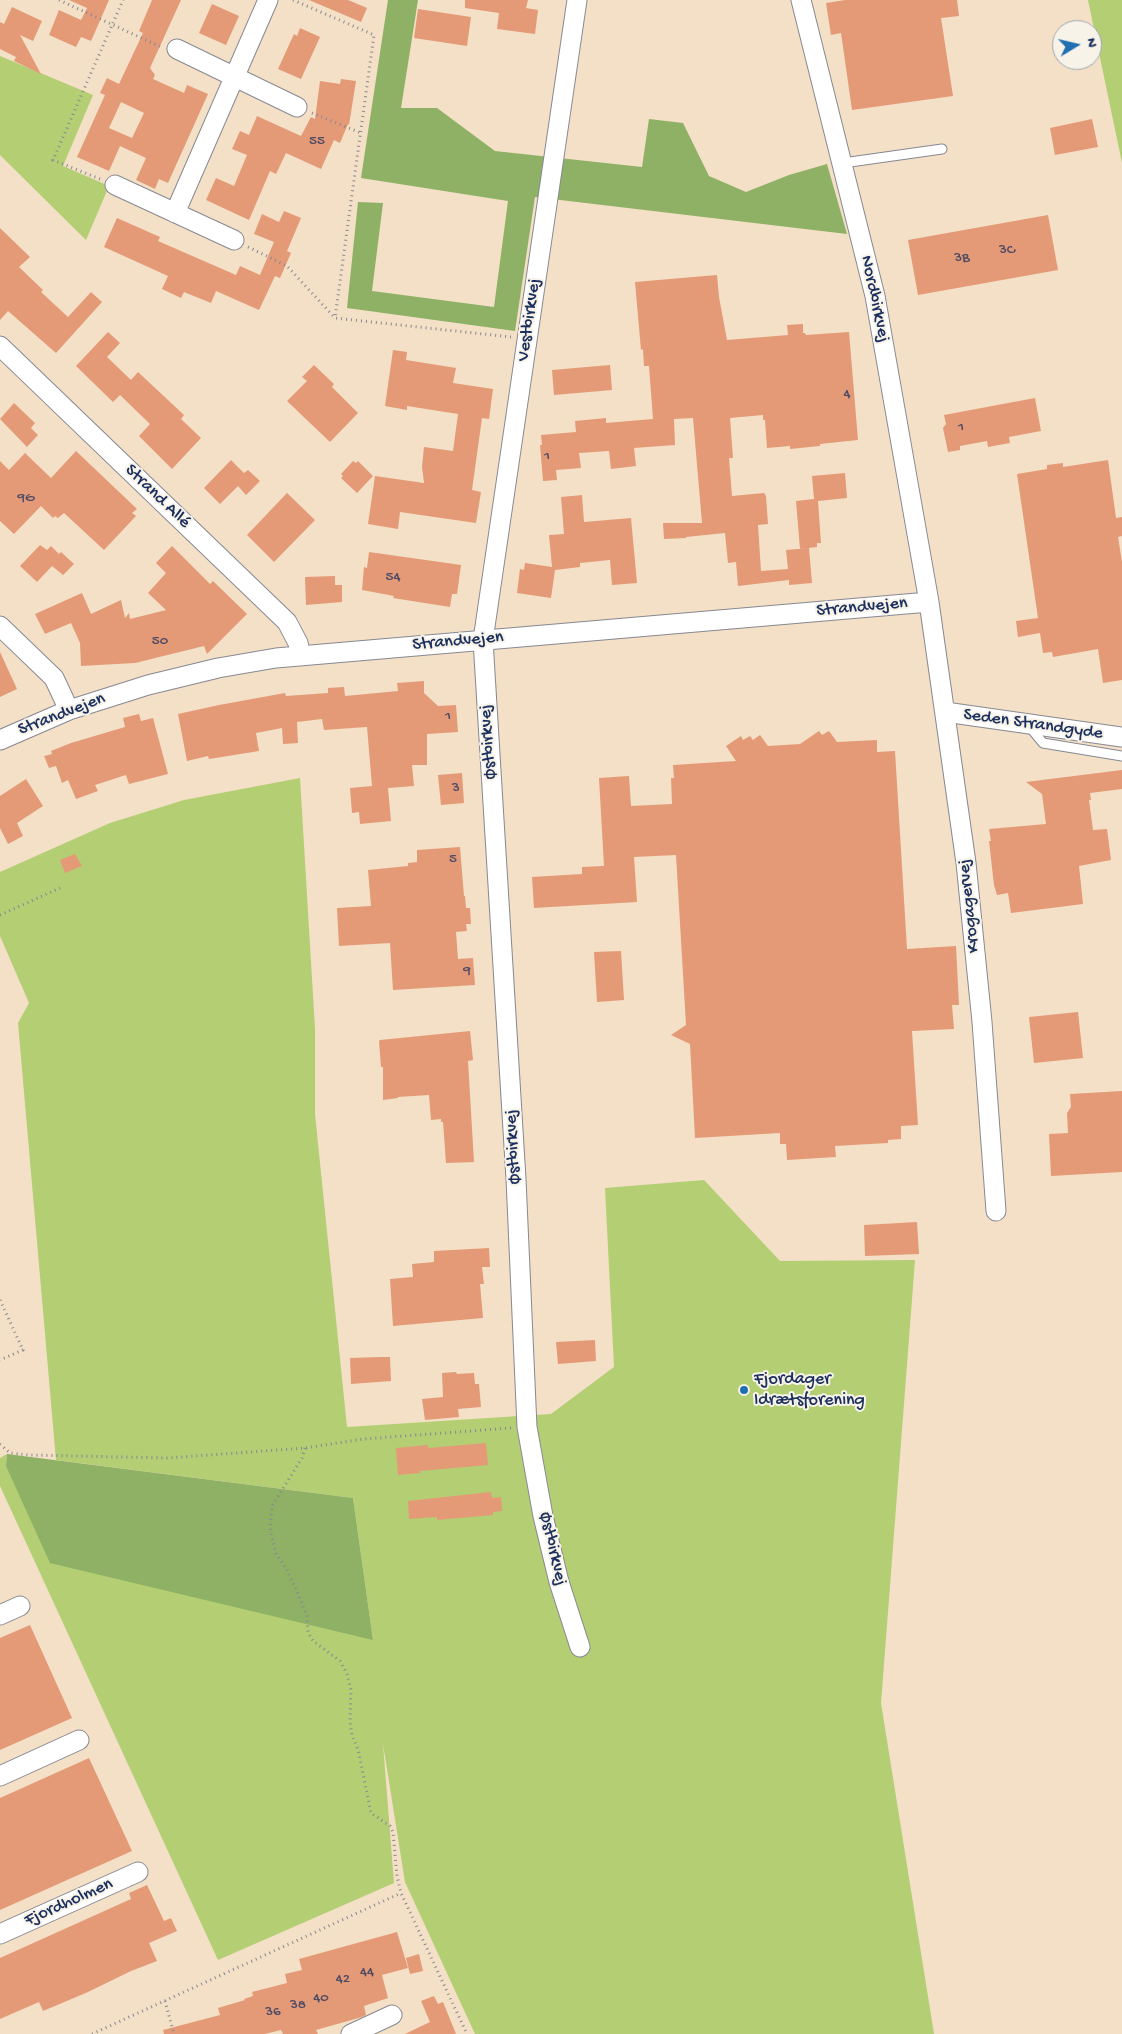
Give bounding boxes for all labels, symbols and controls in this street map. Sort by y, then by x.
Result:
north arrow [1052,20,1102,70]
text: N [1082,37,1100,49]
house number: 55 [309,133,325,151]
house number: 3C [999,242,1015,260]
house number: 3B [954,250,970,268]
street label: Nordbirkvej [854,254,894,344]
street label: Vestbirkvej [513,277,547,363]
house number: 4 [843,386,851,404]
house number: 1 [958,419,964,437]
house number: 1 [544,448,550,466]
street label: Strand Allé [120,460,194,534]
house number: 9G [18,490,34,508]
house number: 54 [386,569,400,587]
street label: Strandvejen [815,593,909,623]
street label: Strandvejen [411,627,505,657]
house number: 50 [152,633,168,651]
street label: Strandvejen [15,689,109,741]
street label: Østbirkvej [476,704,502,780]
street label: Seden Strandgyde [962,705,1104,745]
house number: 1 [445,708,451,726]
house number: 3 [452,780,460,798]
house number: 5 [449,851,457,869]
street label: Krogagervej [954,858,986,954]
house number: 9 [463,963,471,981]
street label: Østbirkvej [501,1109,527,1185]
place label: Fjordager Idrætsforening [754,1369,865,1412]
marker: Fjordager Idrætsforening [738,1384,750,1396]
street label: Østbirkvej [533,1510,571,1588]
street label: Fjordholmen [22,1874,116,1932]
house number: 44 [360,1964,374,1982]
house number: 42 [336,1971,350,1989]
house number: 40 [313,1990,329,2008]
house number: 38 [290,1997,306,2015]
house number: 36 [265,2004,281,2022]

